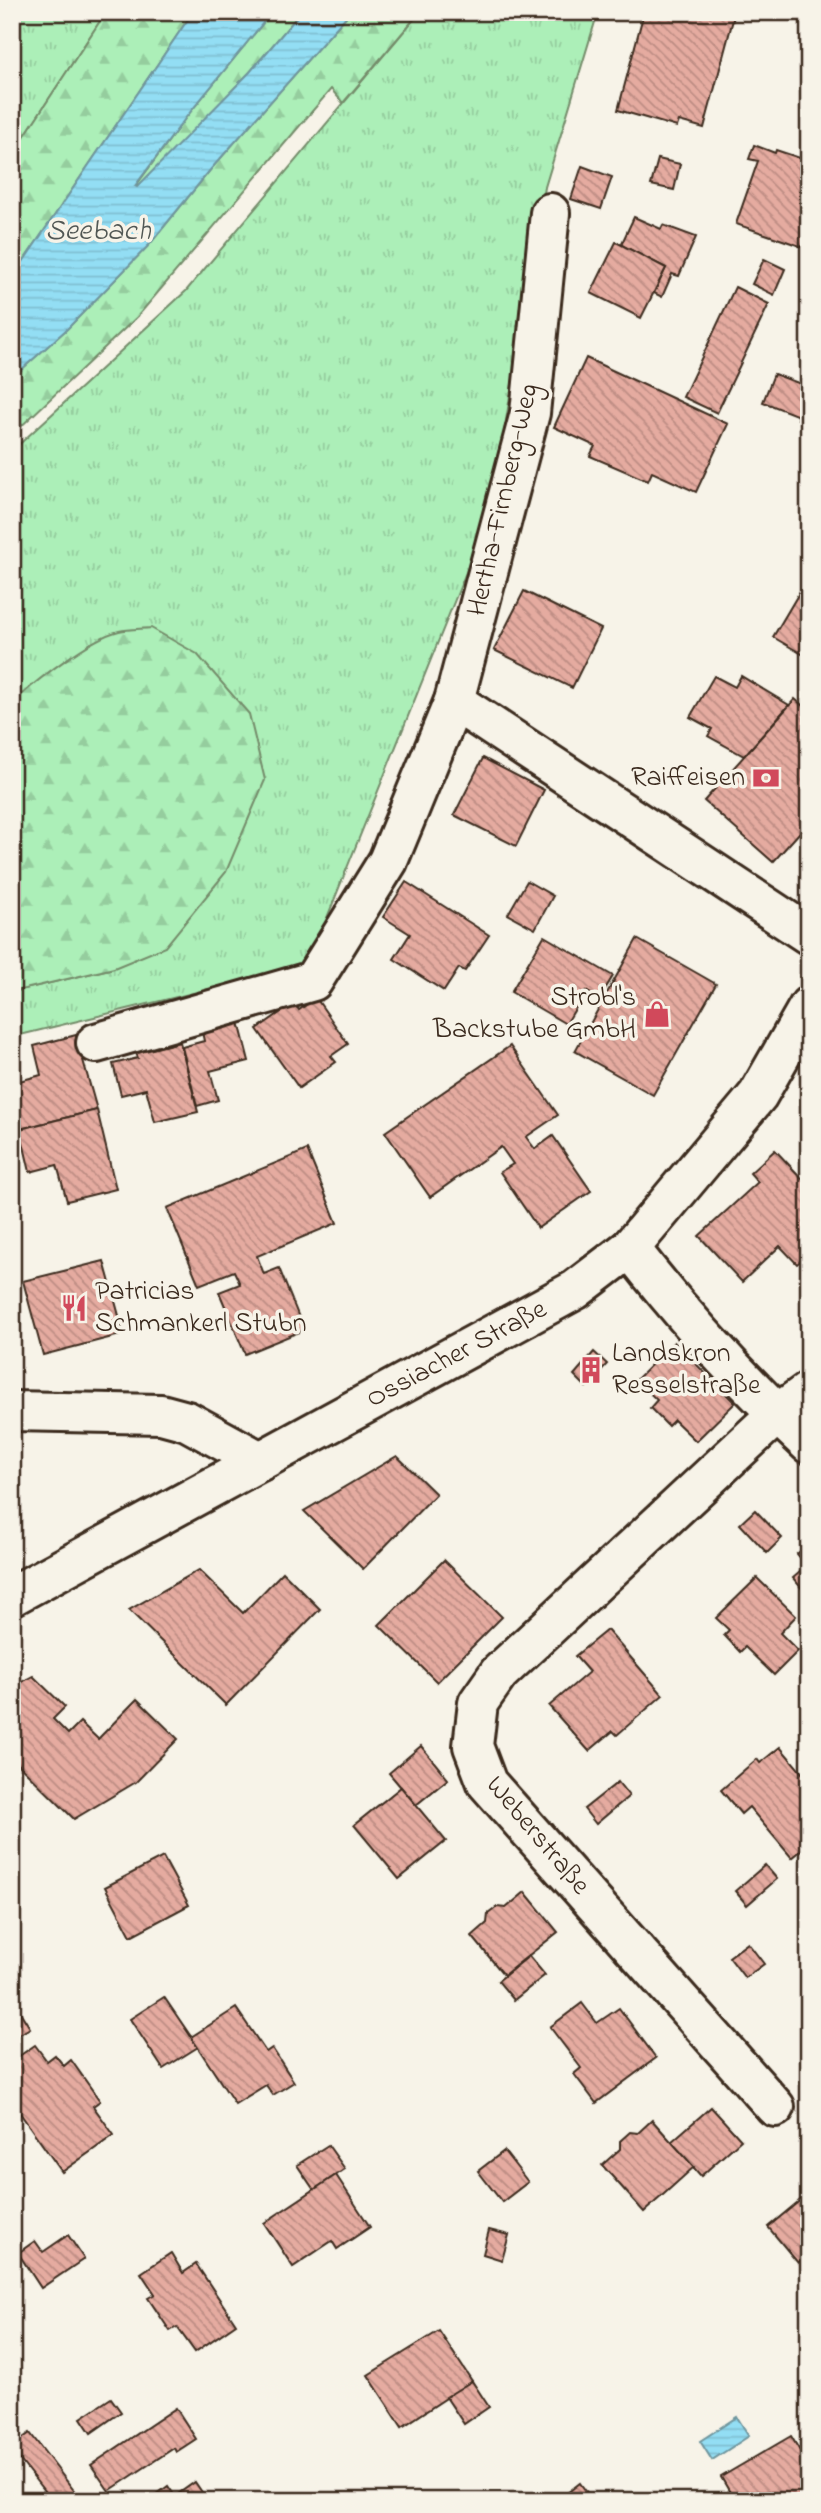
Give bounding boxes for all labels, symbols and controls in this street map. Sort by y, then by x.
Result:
water label: Seebach [45,210,152,254]
street label: Hertha-Firnberg-Weg [457,380,551,620]
place label: Raiffeisen [631,758,745,799]
bank icon: Raiffeisen [751,763,781,793]
place label: Strobl's Backstube GmbH [432,978,636,1051]
shop icon: Strobl's Backstube GmbH [642,999,672,1029]
place label: Patricias Schmankerl Stubn [95,1272,306,1345]
street label: Ossiacher Straße [359,1290,555,1420]
restaurant icon: Patricias Schmankerl Stubn [59,1293,89,1323]
place label: Landskron Resselstraße [612,1334,761,1407]
building icon: Landskron Resselstraße [576,1355,606,1385]
street label: Weberstraße [475,1767,600,1905]

